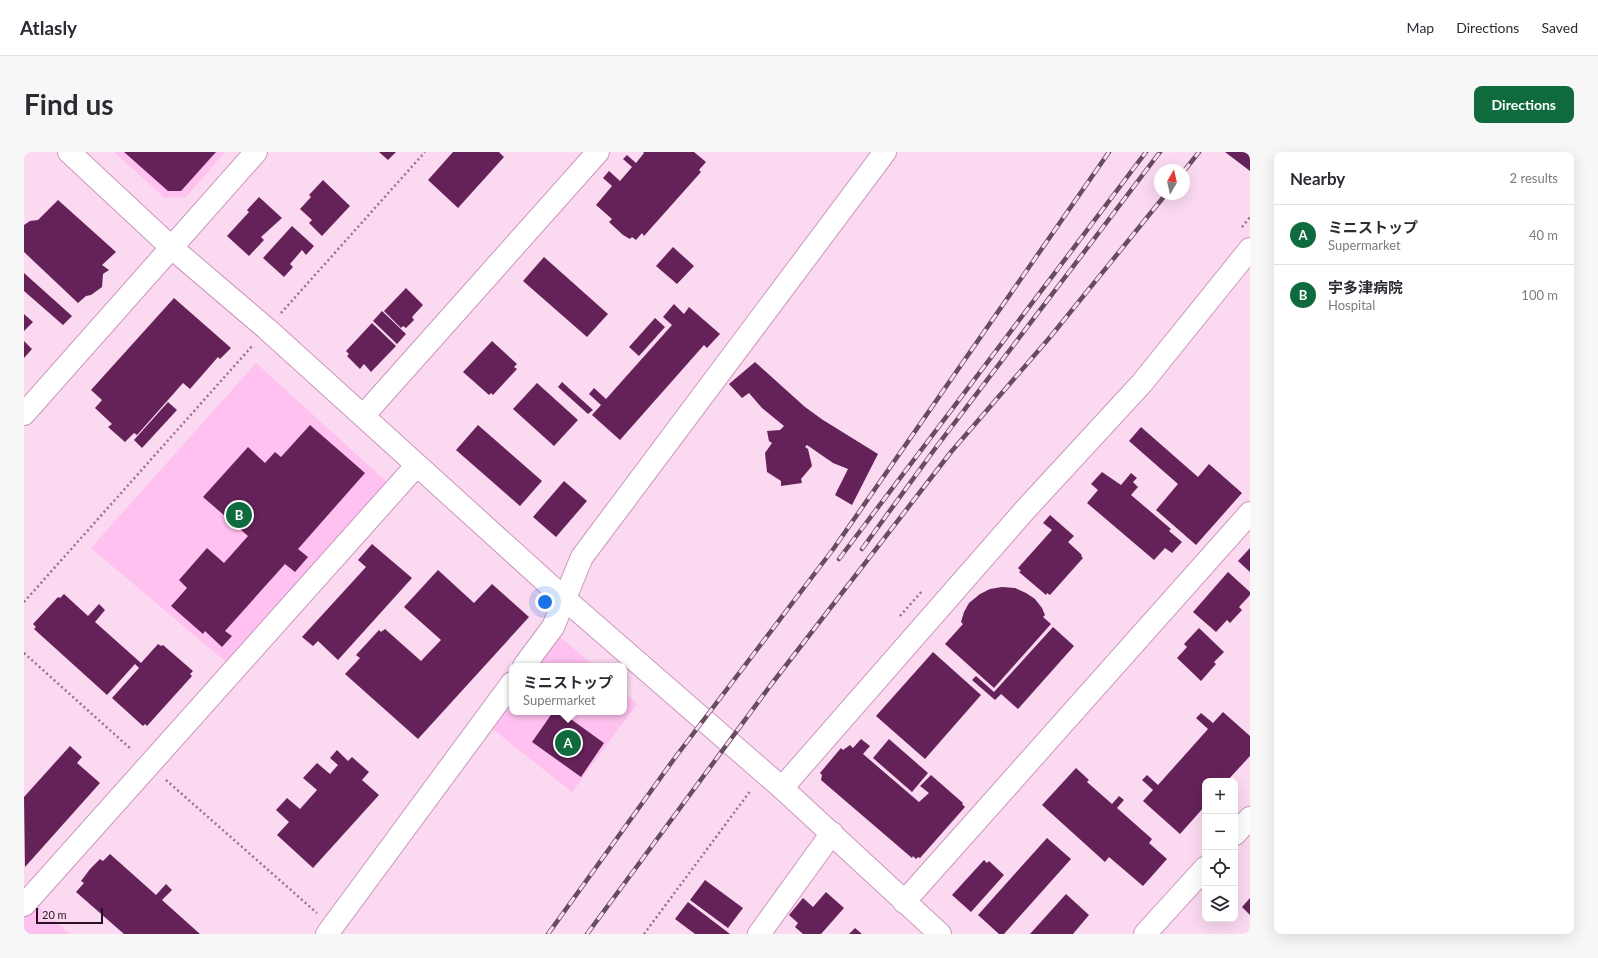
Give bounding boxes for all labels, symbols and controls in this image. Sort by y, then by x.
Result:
text: Atlasly [20,16,77,39]
text: Map [1407,19,1434,36]
text: Directions [1456,19,1519,36]
text: Saved [1541,19,1578,36]
button: Directions [1474,86,1574,123]
text: Find us [24,87,114,121]
north arrow [1154,164,1190,200]
text: Nearby [1290,168,1345,189]
text: 2 results [1510,170,1558,186]
text: ミニストップ [1328,218,1418,236]
text: A [1298,227,1308,243]
text: 40 m [1529,227,1558,243]
text: Supermarket [1328,237,1401,253]
text: 宇多津病院 [1328,278,1403,296]
text: B [1299,287,1307,303]
text: 100 m [1521,287,1558,303]
text: Hospital [1328,297,1375,313]
pin: B [226,500,252,530]
your location [535,592,555,612]
popup [509,663,627,715]
text: ミニストップ [523,673,613,691]
text: Supermarket [523,692,596,708]
pin: A [555,728,581,758]
map controls [1202,778,1238,922]
button: + [1202,778,1238,814]
button: − [1202,814,1238,850]
button: locate [1202,850,1238,886]
button: layers [1202,886,1238,922]
scale bar [36,906,103,925]
text: 20 m [42,908,67,921]

